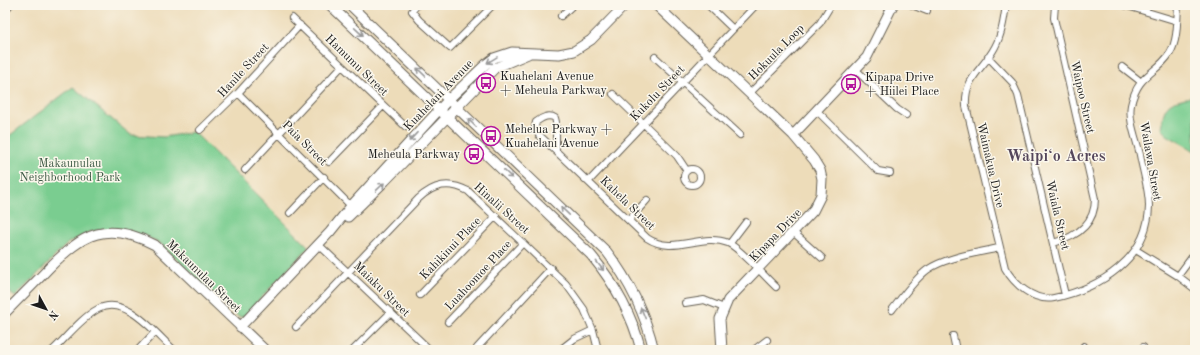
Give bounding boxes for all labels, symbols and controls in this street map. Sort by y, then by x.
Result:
street label: Hokuula Loop [747,23,807,83]
one-way arrow [354,27,364,37]
street label: Hamumu Street [322,33,390,99]
street label: Hanile Street [216,41,272,100]
one-way arrow [486,56,498,64]
street label: Kuahelani Avenue [402,57,476,134]
street label: Waipoo Street [1068,60,1096,135]
street label: Kukolu Street [628,63,687,124]
one-way arrow [416,68,426,77]
place label: Kuahelani Avenue + Meheula Parkway [500,71,608,97]
bus stop icon: Kuahelani Avenue + Meheula Parkway [475,72,497,94]
place label: Kipapa Drive + Hiilei Place [865,72,939,98]
bus stop icon: Kipapa Drive + Hiilei Place [840,73,862,95]
one-way arrow [467,118,477,128]
street label: Paia Street [280,119,329,168]
street label: Waimakua Drive [974,121,1006,210]
street label: Wailawa Street [1137,121,1163,202]
place label: Mehelua Parkway + Kuahelani Avenue [505,124,612,150]
bus stop icon: Mehelua Parkway + Kuahelani Avenue [480,125,502,147]
one-way arrow [409,132,418,143]
bus stop icon: Meheula Parkway [463,143,485,165]
district label: Waipiʻo Acres [1006,148,1106,165]
place label: Meheula Parkway [368,149,461,161]
park label: Makaunulau Neighborhood Park [20,158,120,184]
one-way arrow [503,169,513,179]
street label: Kahela Street [597,175,657,233]
street label: Waiala Street [1043,179,1071,251]
street label: Hinalii Street [471,181,531,237]
one-way arrow [375,182,385,192]
one-way arrow [560,206,570,215]
street label: Kipapa Drive [748,206,804,265]
street label: Kahikinui Place [418,215,484,282]
street label: Makaunulau Street [164,238,243,315]
street label: Luahoomoe Place [443,238,515,313]
street label: Maiaku Street [351,260,412,319]
one-way arrow [595,260,604,271]
north arrow [26,289,66,329]
one-way arrow [638,307,646,319]
text: N [45,308,59,322]

